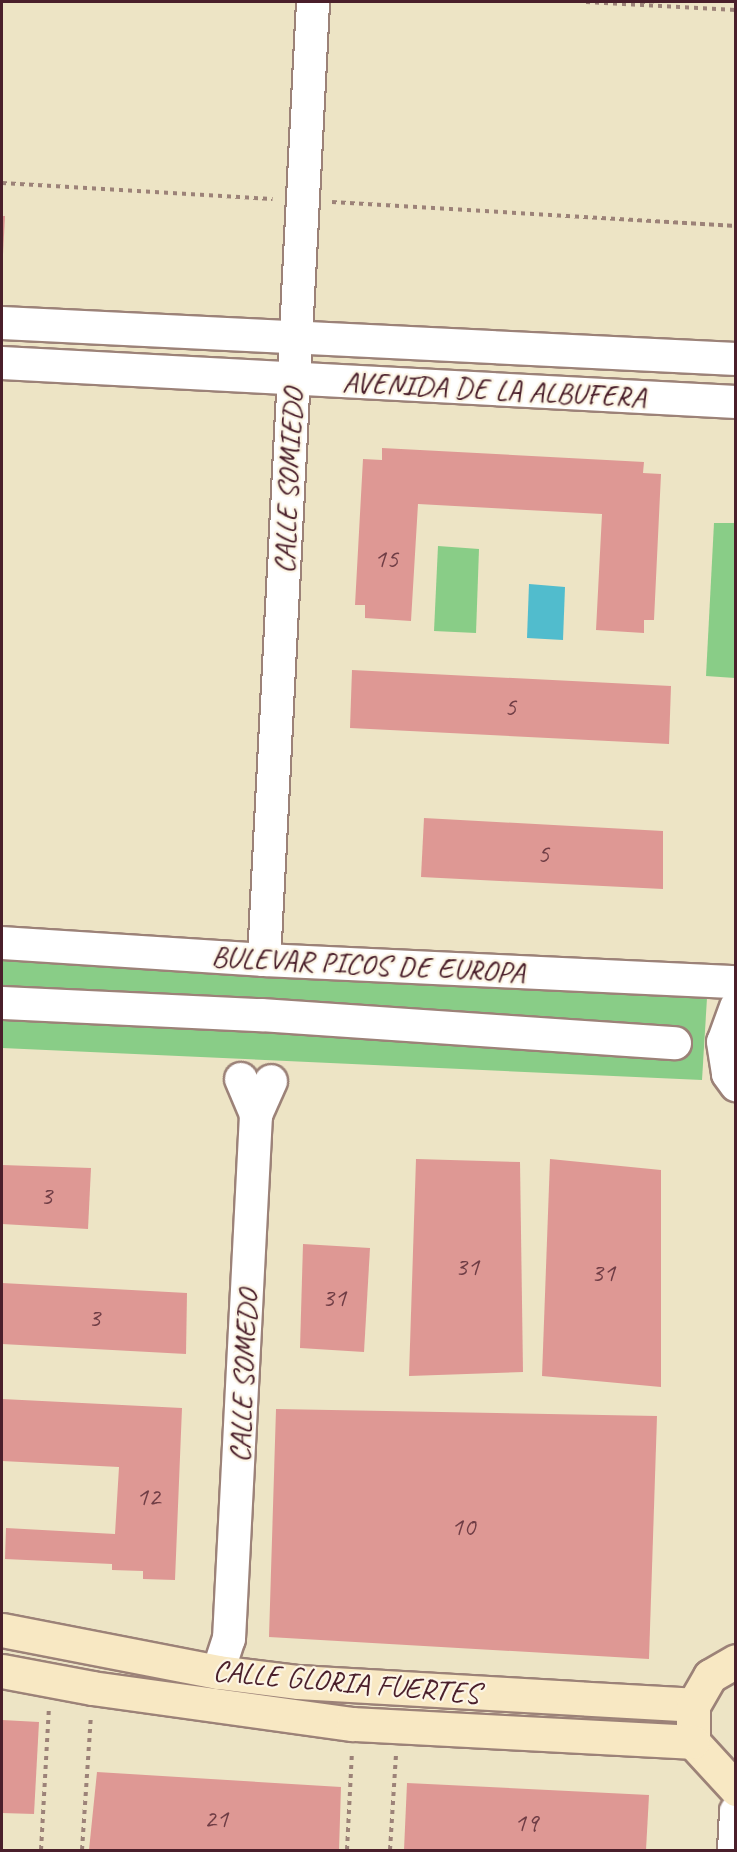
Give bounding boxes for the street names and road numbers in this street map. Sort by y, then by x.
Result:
street label: AVENIDA DE LA ALBUFERA [341,363,647,415]
street label: CALLE SOMIEDO [265,387,311,575]
street label: BULEVAR PICOS DE EUROPA [210,938,526,990]
street label: CALLE SOMEDO [220,1288,266,1464]
street label: CALLE GLORIA FUERTES [211,1652,481,1712]

